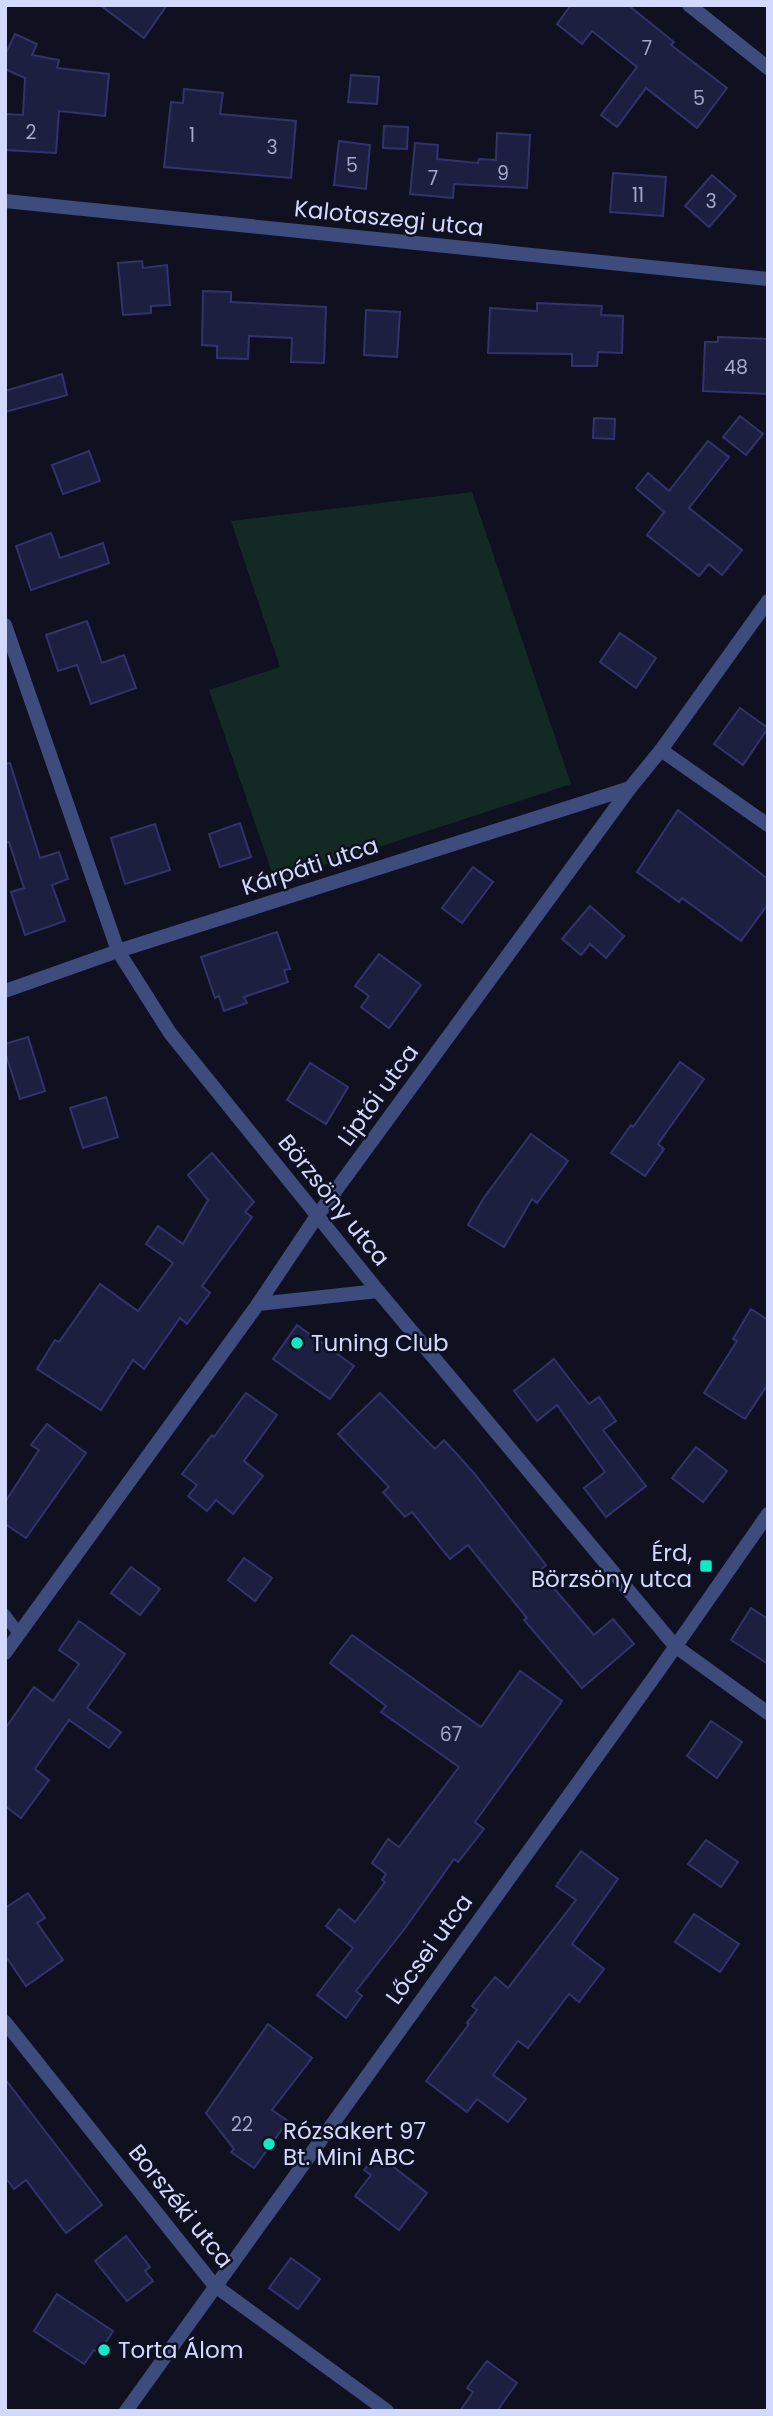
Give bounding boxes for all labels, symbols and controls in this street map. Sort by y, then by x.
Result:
house number: 7 [642,35,652,62]
house number: 5 [693,85,705,112]
house number: 2 [26,119,37,146]
house number: 1 [189,122,195,149]
house number: 3 [266,134,278,161]
house number: 5 [346,152,358,179]
house number: 9 [497,160,509,187]
house number: 7 [428,165,438,192]
house number: 11 [632,182,644,209]
house number: 3 [705,188,717,215]
street label: Kalotaszegi utca [293,192,485,244]
house number: 48 [724,354,748,381]
street label: Kárpáti utca [238,829,382,903]
street label: Liptói utca [330,1038,426,1152]
street label: Börzsöny utca [271,1127,397,1273]
place label: Tuning Club [311,1327,449,1359]
marker: Tuning Club [289,1335,305,1351]
place label: Érd, Börzsöny utca [531,1537,692,1595]
marker: Érd, Börzsöny utca [698,1558,714,1574]
house number: 67 [440,1721,462,1748]
street label: Lőcsei utca [378,1887,480,2011]
house number: 22 [231,2111,253,2138]
place label: Rózsakert 97 Bt. Mini ABC [283,2115,426,2173]
marker: Rózsakert 97 Bt. Mini ABC [261,2136,277,2152]
street label: Borszéki utca [121,2137,241,2275]
place label: Torta Álom [118,2334,243,2366]
marker: Torta Álom [96,2342,112,2358]

